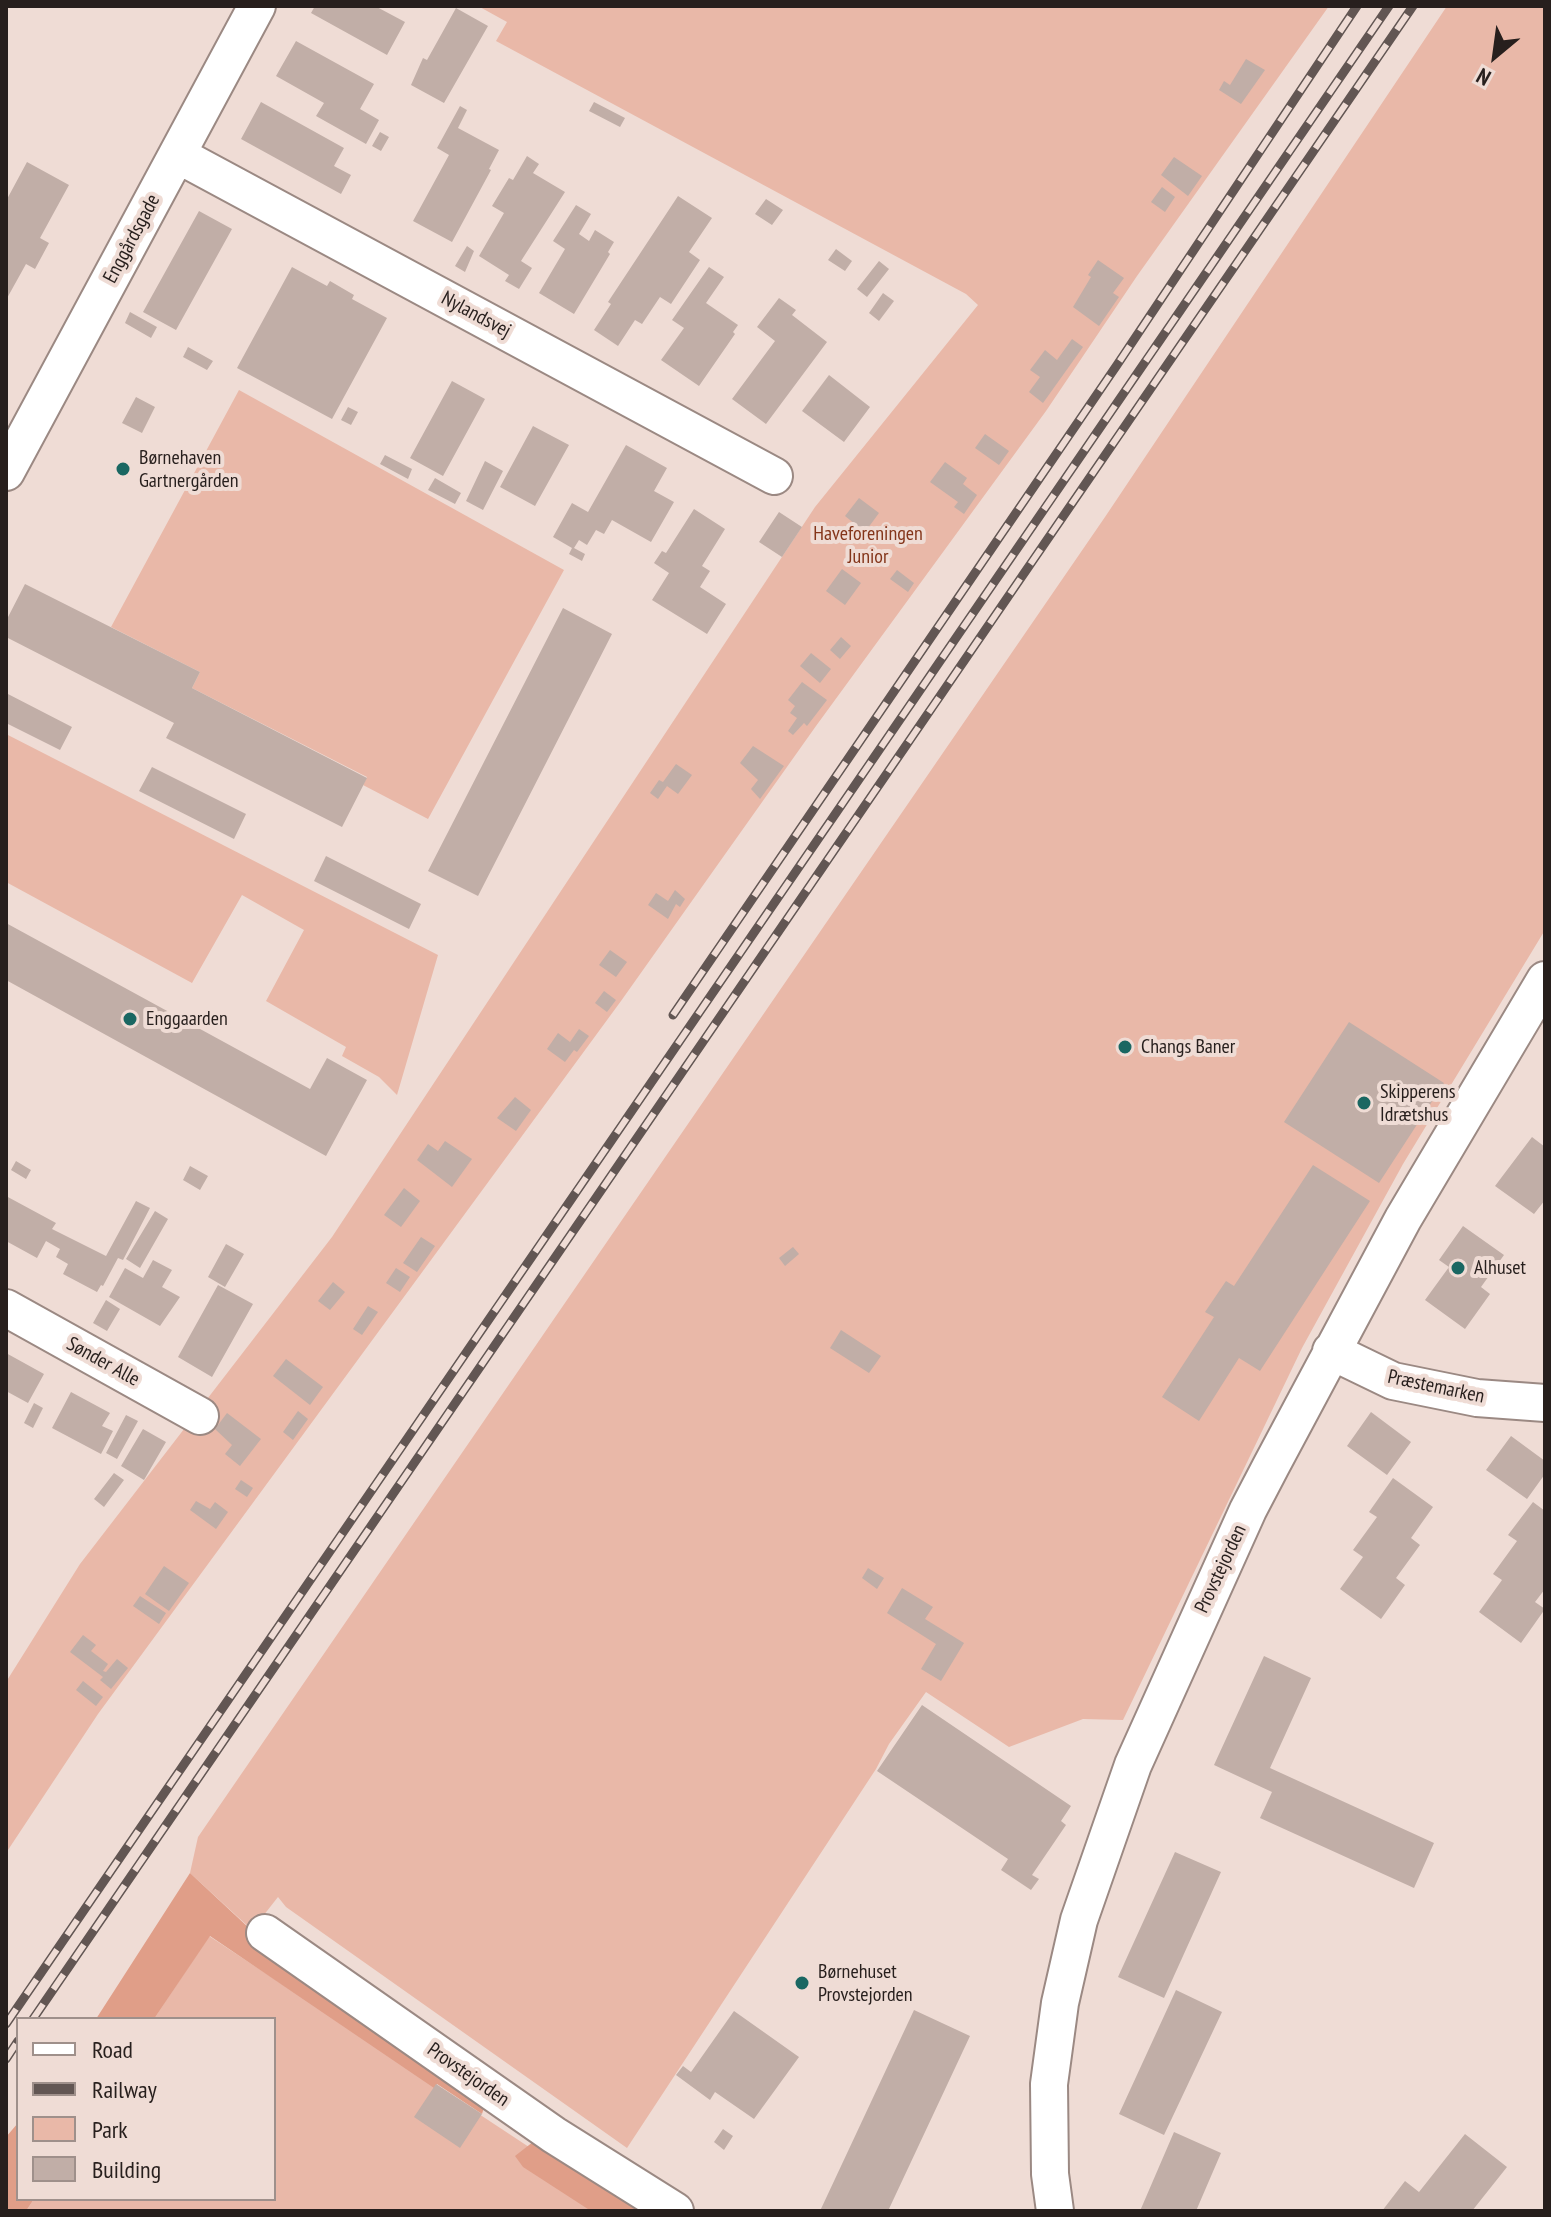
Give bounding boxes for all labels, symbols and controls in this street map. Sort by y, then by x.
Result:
north arrow [1455,16,1535,96]
text: N [1471,62,1495,92]
street label: Enggårdsgade [99,190,165,288]
street label: Nylandsvej [437,287,515,343]
place label: Børnehaven Gartnergården [139,446,239,493]
marker: Børnehaven Gartnergården [114,460,132,478]
park label: Haveforeningen Junior [813,522,923,569]
place label: Enggaarden [146,1007,228,1031]
marker: Enggaarden [121,1010,139,1028]
place label: Changs Baner [1141,1035,1235,1059]
marker: Changs Baner [1116,1038,1134,1056]
place label: Skipperens Idrætshus [1380,1080,1456,1127]
marker: Skipperens Idrætshus [1355,1094,1373,1112]
place label: Alhuset [1474,1256,1526,1280]
marker: Alhuset [1449,1259,1467,1277]
street label: Sønder Alle [62,1332,144,1392]
street label: Præstemarken [1385,1365,1487,1409]
street label: Provstejorden [1190,1521,1252,1617]
place label: Børnehuset Provstejorden [818,1960,913,2007]
marker: Børnehuset Provstejorden [793,1974,811,1992]
legend [16,2017,276,2201]
text: Road [92,2034,133,2065]
street label: Provstejorden [422,2038,514,2112]
text: Railway [92,2074,157,2105]
text: Park [92,2114,128,2145]
text: Building [92,2154,161,2185]

